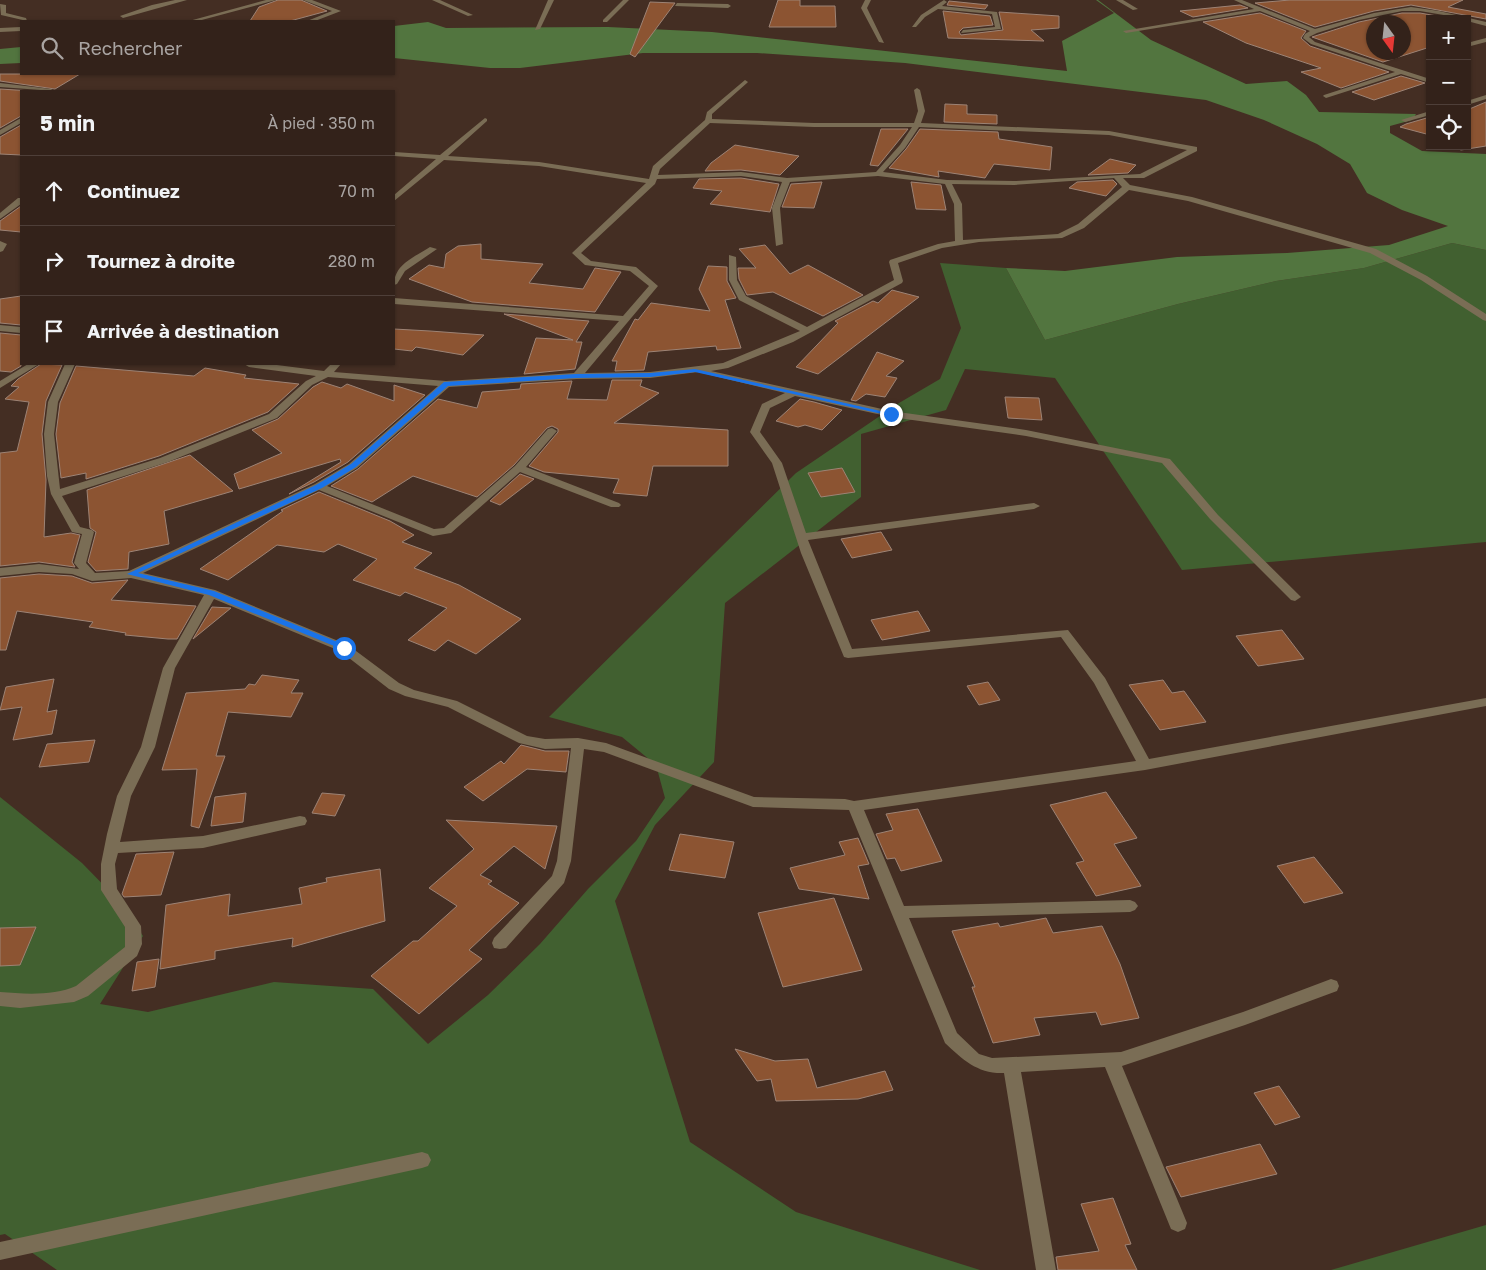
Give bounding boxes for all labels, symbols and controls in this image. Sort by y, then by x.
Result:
north arrow [1366,15,1411,60]
map controls [1426,15,1471,150]
button: + [1426,15,1471,60]
search box [20,20,395,75]
icon: search [38,34,66,62]
text: Rechercher [78,36,183,59]
button: − [1426,60,1471,105]
button: locate [1426,105,1471,150]
text: 5 min [40,110,95,136]
text: À pied · 350 m [268,113,375,133]
icon: ahead [40,177,68,205]
text: Continuez [87,179,180,202]
text: 70 m [338,181,375,201]
icon: right [40,247,68,275]
text: Tournez à droite [87,249,235,272]
text: 280 m [328,251,375,271]
icon: arrive [40,317,68,345]
text: Arrivée à destination [87,319,279,342]
route end [880,403,903,426]
route start [333,637,356,660]

